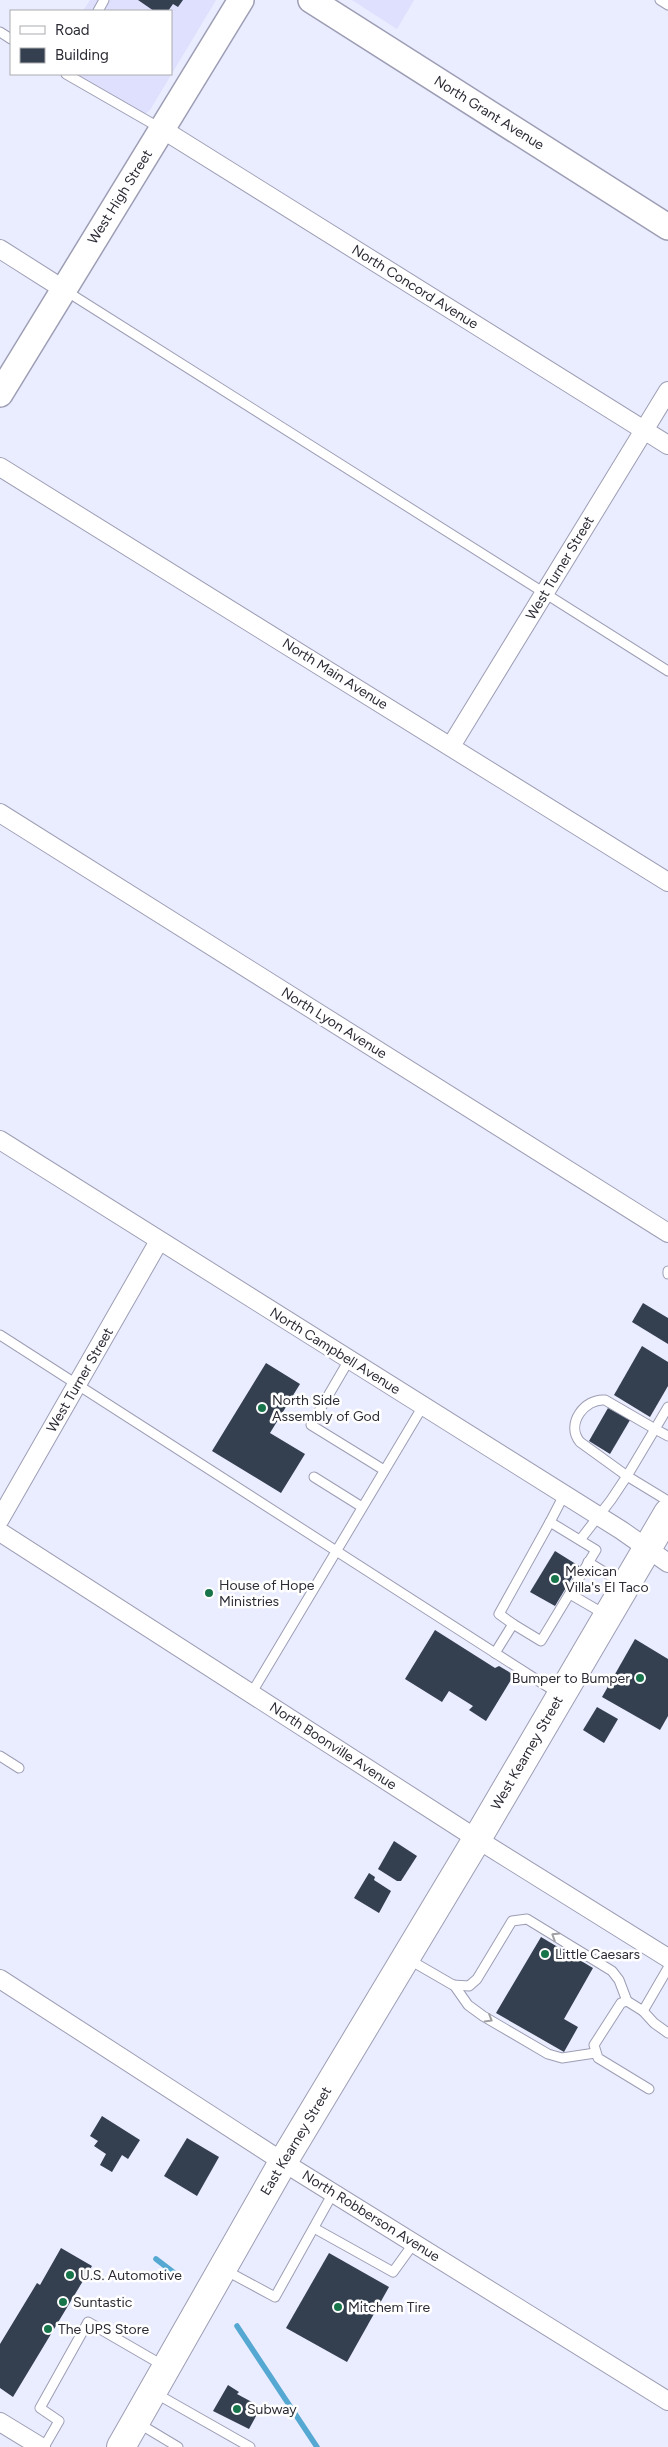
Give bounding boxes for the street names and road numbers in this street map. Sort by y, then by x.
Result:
street label: North Grant Avenue [431,72,548,154]
street label: West High Street [84,147,156,247]
street label: North Concord Avenue [349,241,482,333]
street label: West Turner Street [522,513,598,623]
street label: North Main Avenue [279,635,391,713]
street label: North Lyon Avenue [278,984,390,1063]
street label: North Campbell Avenue [267,1304,404,1398]
street label: West Turner Street [43,1325,117,1435]
street label: West Kearney Street [487,1693,567,1813]
street label: North Boonville Avenue [266,1699,400,1794]
street label: East Kearney Street [257,2084,335,2198]
street label: North Robberson Avenue [299,2167,443,2266]

